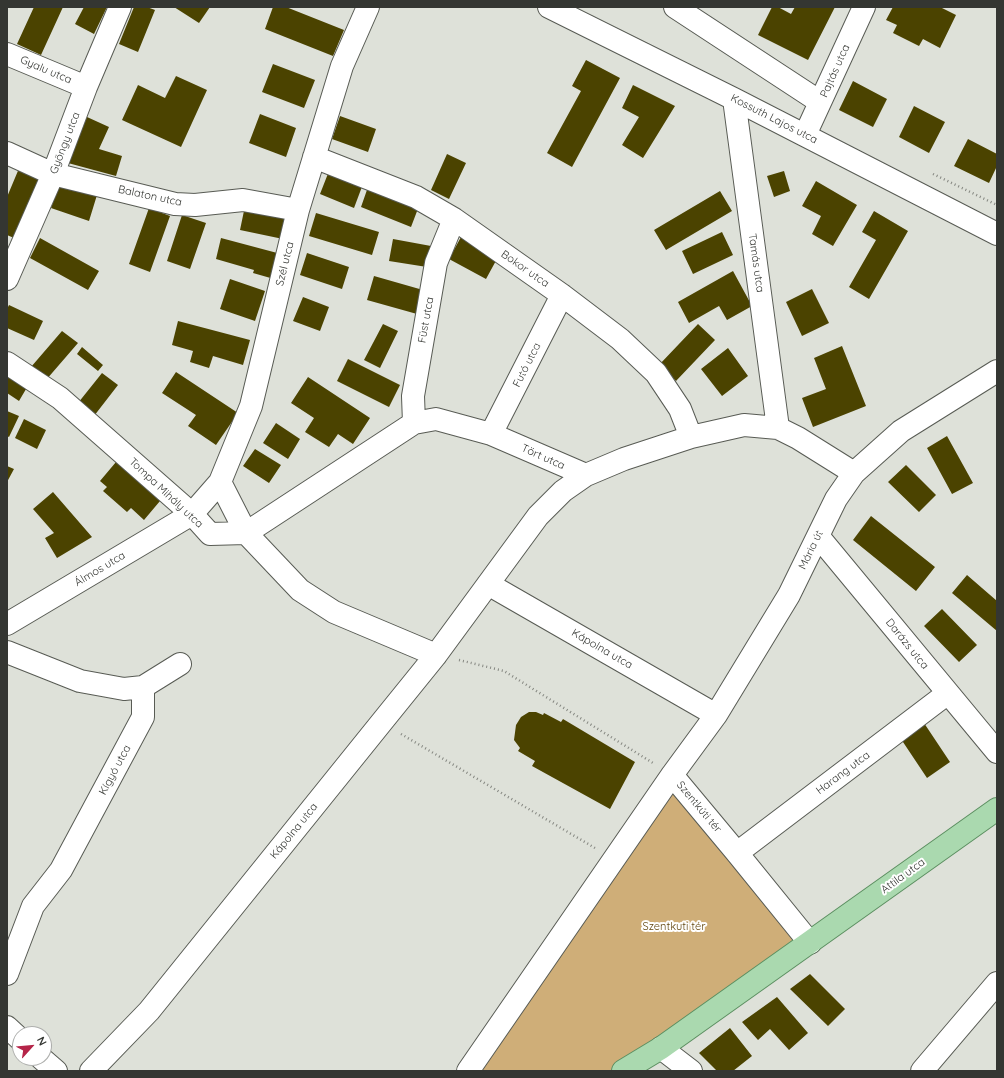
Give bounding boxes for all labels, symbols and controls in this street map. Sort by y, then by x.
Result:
street label: Pajtás utca [817,42,853,100]
street label: Gyalu utca [18,53,74,87]
street label: Kossuth Lajos utca [728,91,820,147]
street label: Gyöngy utca [47,110,83,176]
street label: Balaton utca [117,183,183,209]
street label: Tamás utca [745,233,767,293]
street label: Szél utca [273,240,297,288]
street label: Bokor utca [498,248,552,290]
street label: Füst utca [415,296,437,344]
street label: Futó utca [510,341,544,389]
street label: Tört utca [519,442,567,472]
street label: Tompa Mihály utca [126,455,206,531]
street label: Mária út [796,528,826,572]
street label: Álmos utca [72,549,128,589]
street label: Darázs utca [883,616,931,672]
street label: Kápolna utca [569,626,635,672]
street label: Kígyó utca [96,743,134,797]
street label: Harang utca [814,749,872,797]
street label: Szentkúti tér [674,779,724,835]
street label: Kápolna utca [267,800,321,862]
street label: Attila utca [878,856,928,896]
park label: Szentkuti tér [643,920,705,934]
north arrow [12,1026,52,1066]
text: N [34,1034,50,1048]

